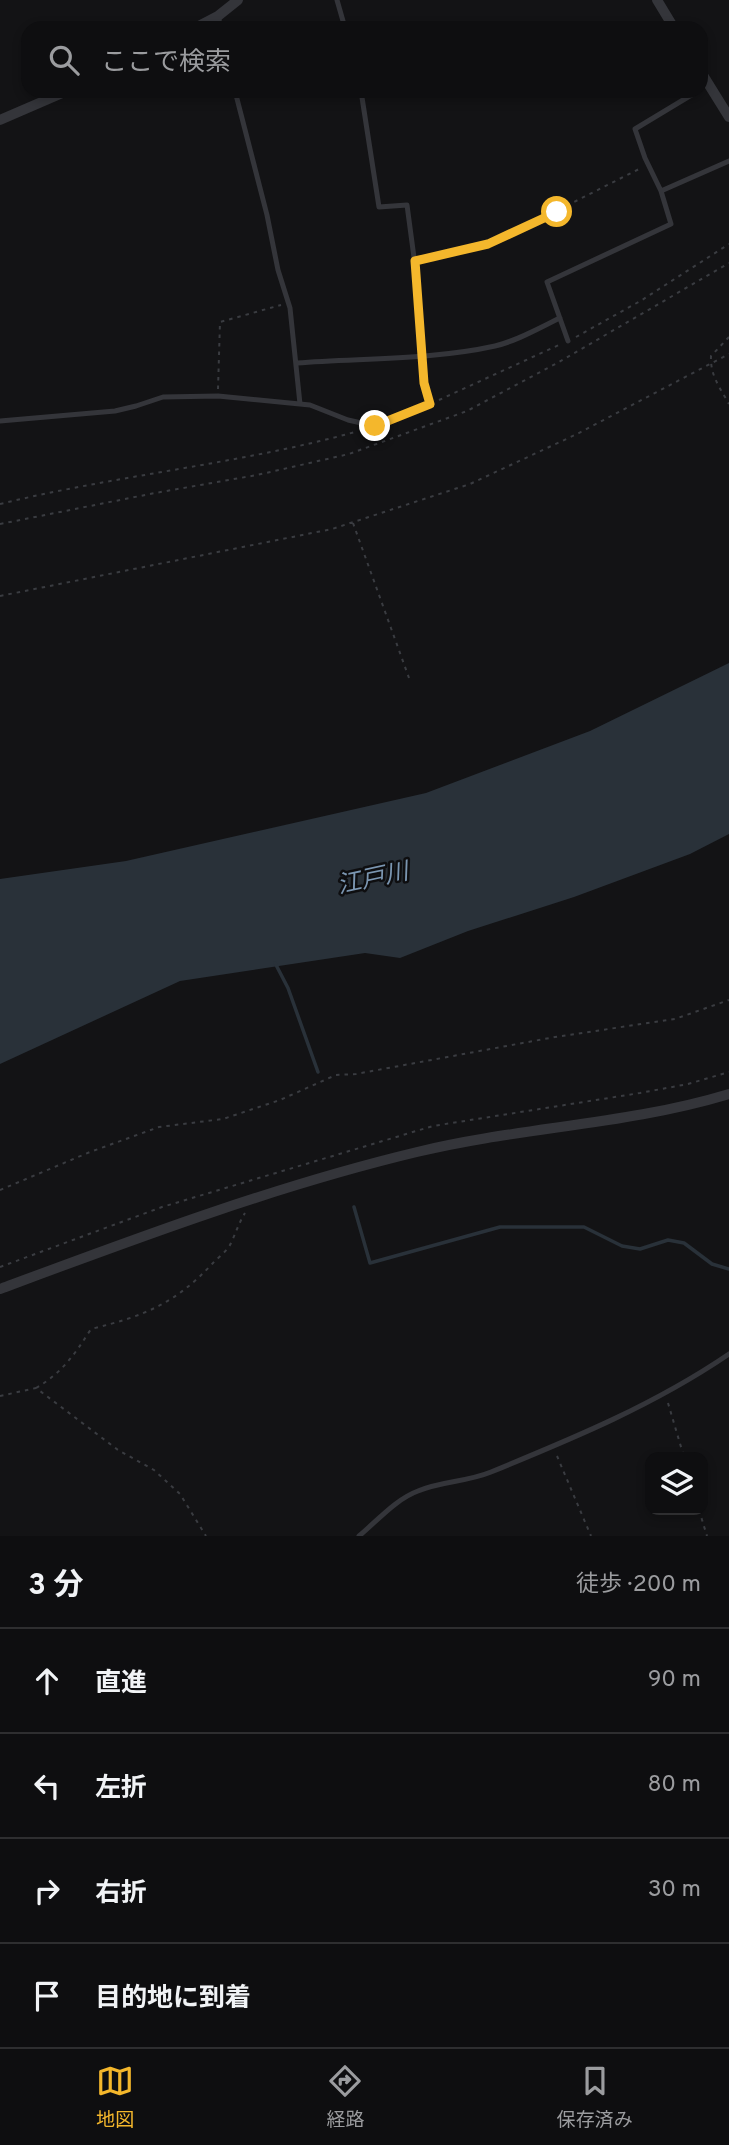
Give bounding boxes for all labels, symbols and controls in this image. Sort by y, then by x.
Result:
search box [21,21,708,98]
icon: search [45,41,83,79]
text: ここで検索 [101,47,231,80]
route start [541,196,572,227]
route end [359,410,390,441]
water label: 江戸川 [335,857,414,902]
map controls [645,1452,708,1515]
button: layers [645,1452,708,1515]
text: 3 分 [28,1568,84,1605]
text: 徒歩 · 200 m [576,1571,701,1600]
icon: ahead [28,1662,66,1700]
text: 90 m [648,1666,701,1695]
text: 直進 [95,1668,147,1701]
icon: left [28,1767,66,1805]
text: 80 m [648,1771,701,1800]
text: 左折 [95,1773,147,1806]
icon: right [28,1872,66,1910]
text: 30 m [648,1876,701,1905]
text: 右折 [95,1878,147,1911]
icon: arrive [28,1977,66,2015]
text: 目的地に到着 [95,1983,251,2016]
tab: 地図 [96,2062,134,2133]
tab: 経路 [326,2062,365,2133]
tab: 保存済み [557,2062,633,2133]

